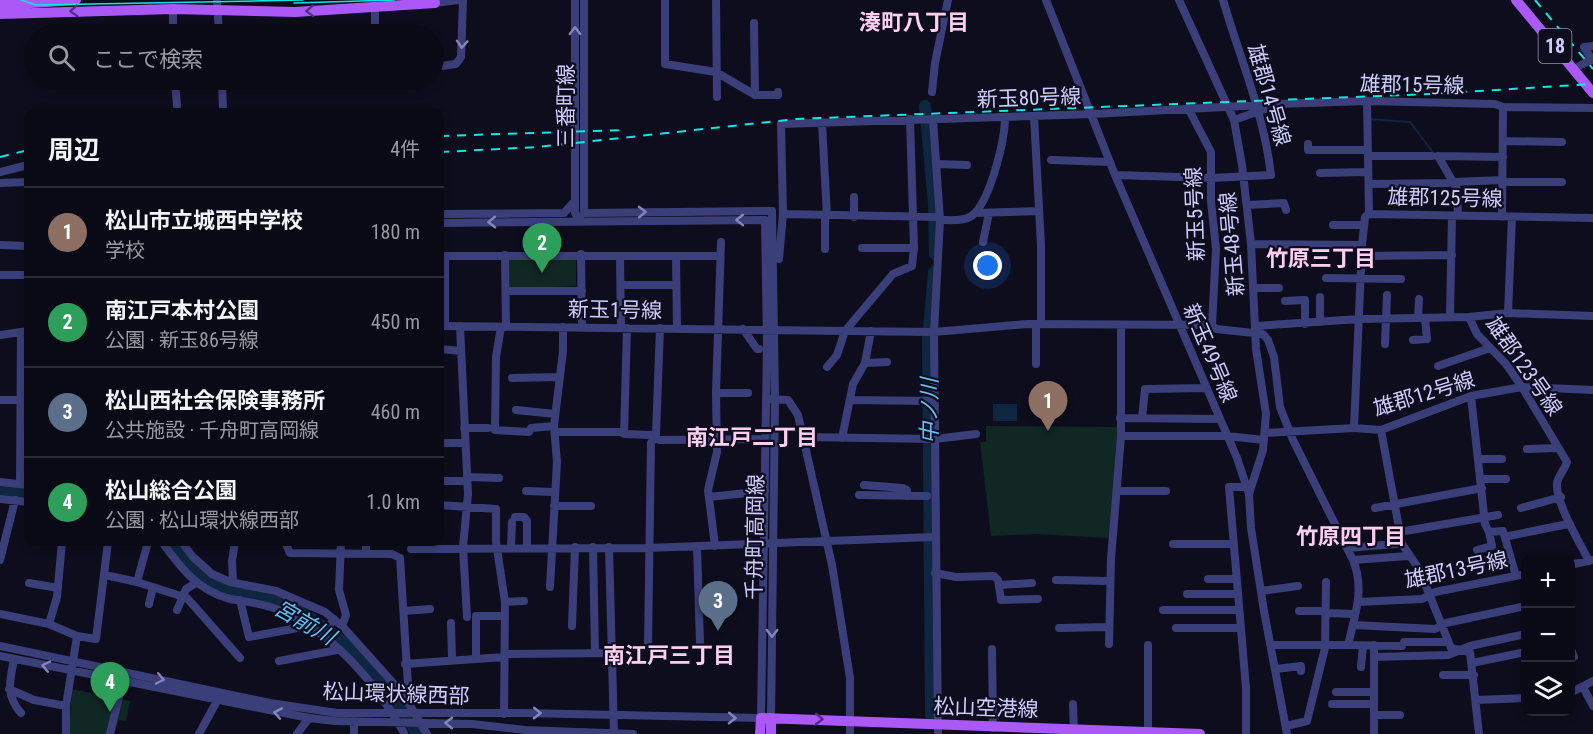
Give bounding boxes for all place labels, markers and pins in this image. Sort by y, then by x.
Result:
pin: 2 [522,224,562,273]
pin: 1 [1028,382,1068,431]
pin: 3 [698,582,738,631]
pin: 4 [90,662,130,712]

